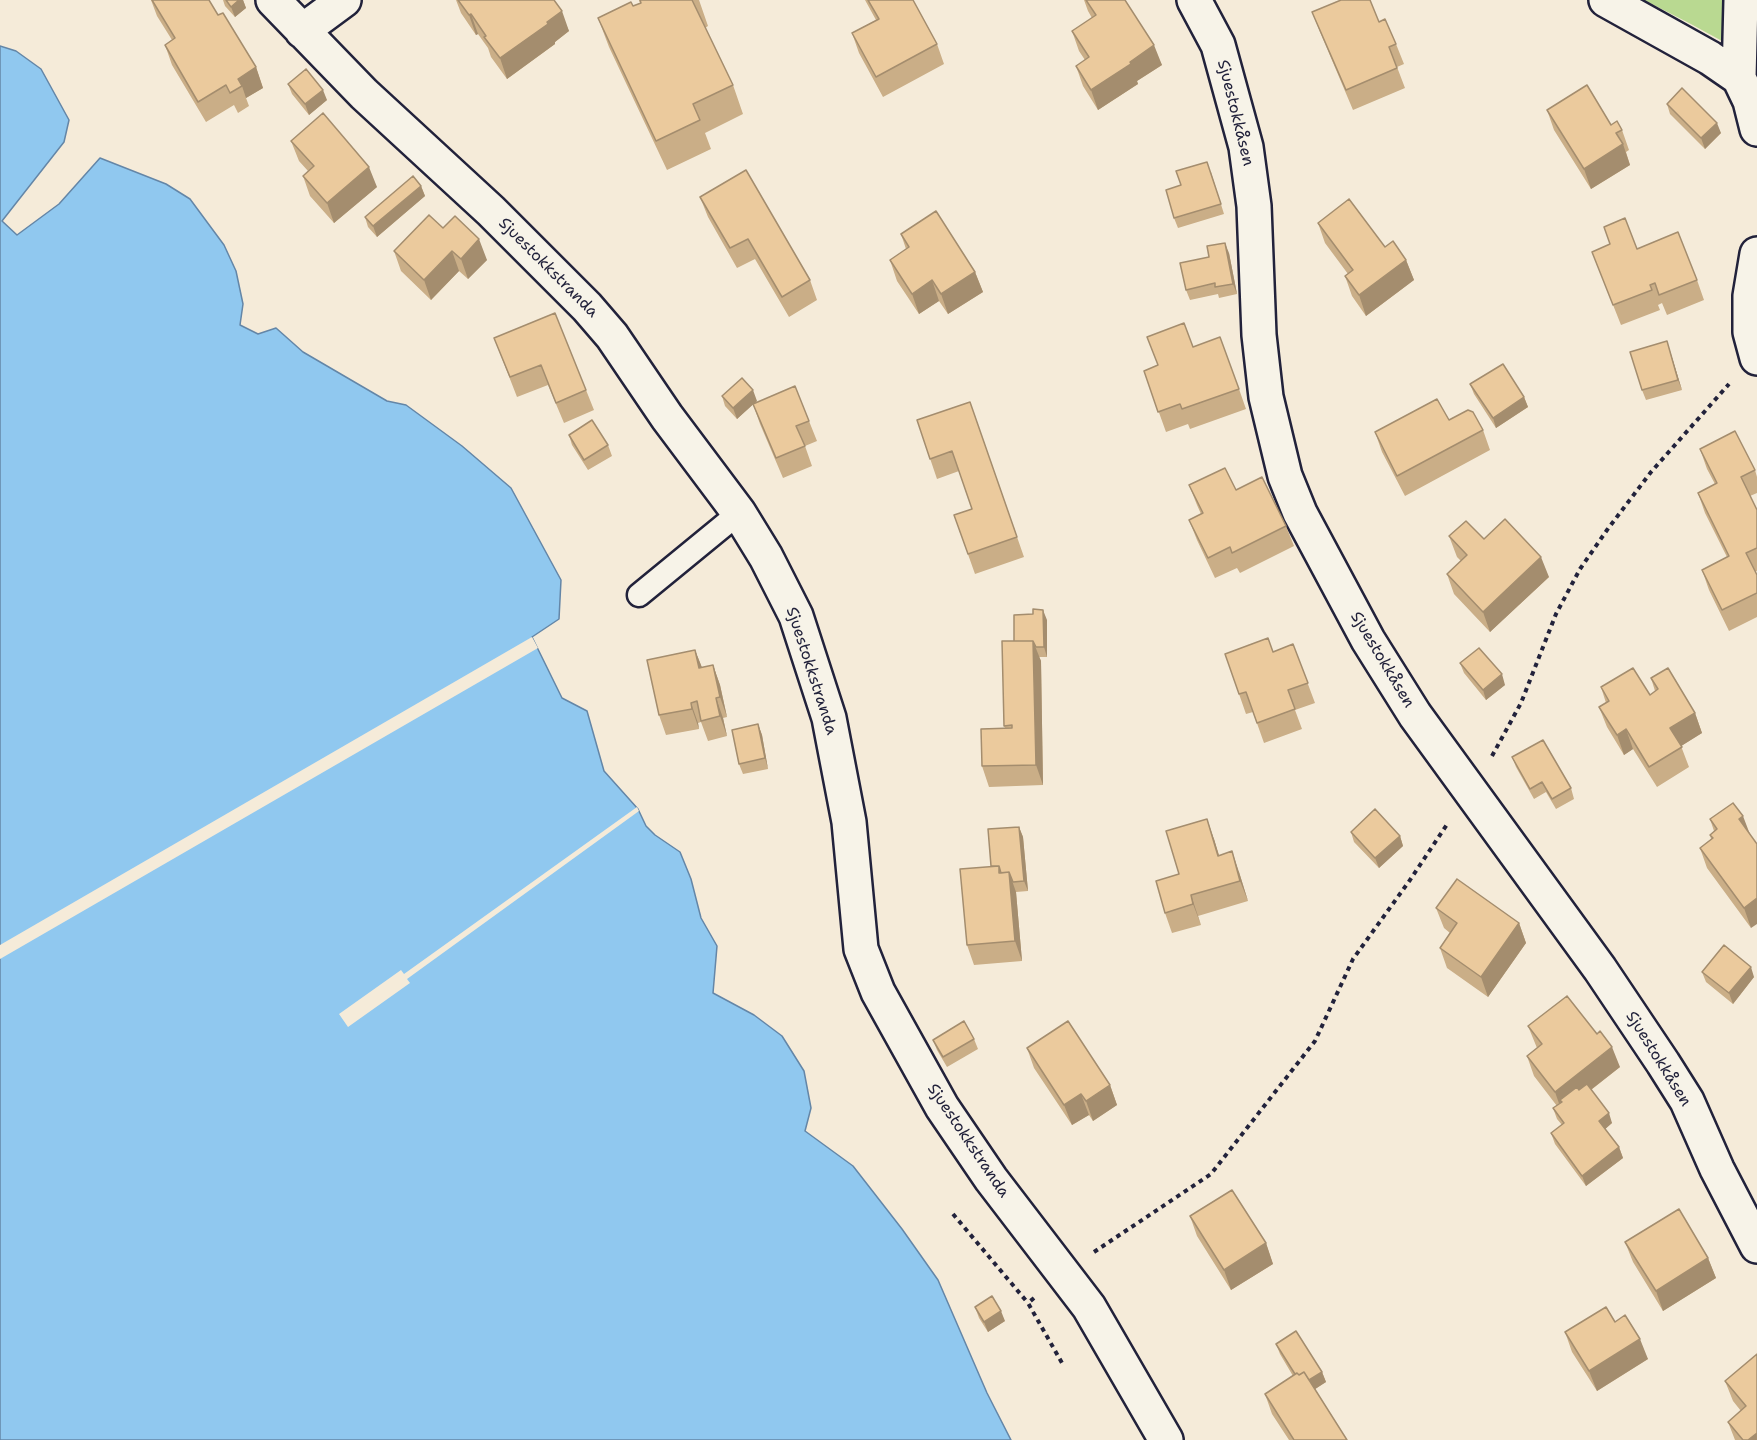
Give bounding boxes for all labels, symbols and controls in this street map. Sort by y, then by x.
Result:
street label: Sjuestokkåsen [1213,58,1257,168]
street label: Sjuestokkstranda [494,214,602,322]
street label: Sjuestokkstranda [781,605,841,737]
street label: Sjuestokkåsen [1346,609,1418,711]
street label: Sjuestokkåsen [1621,1008,1695,1110]
street label: Sjuestokkstranda [923,1080,1013,1202]

